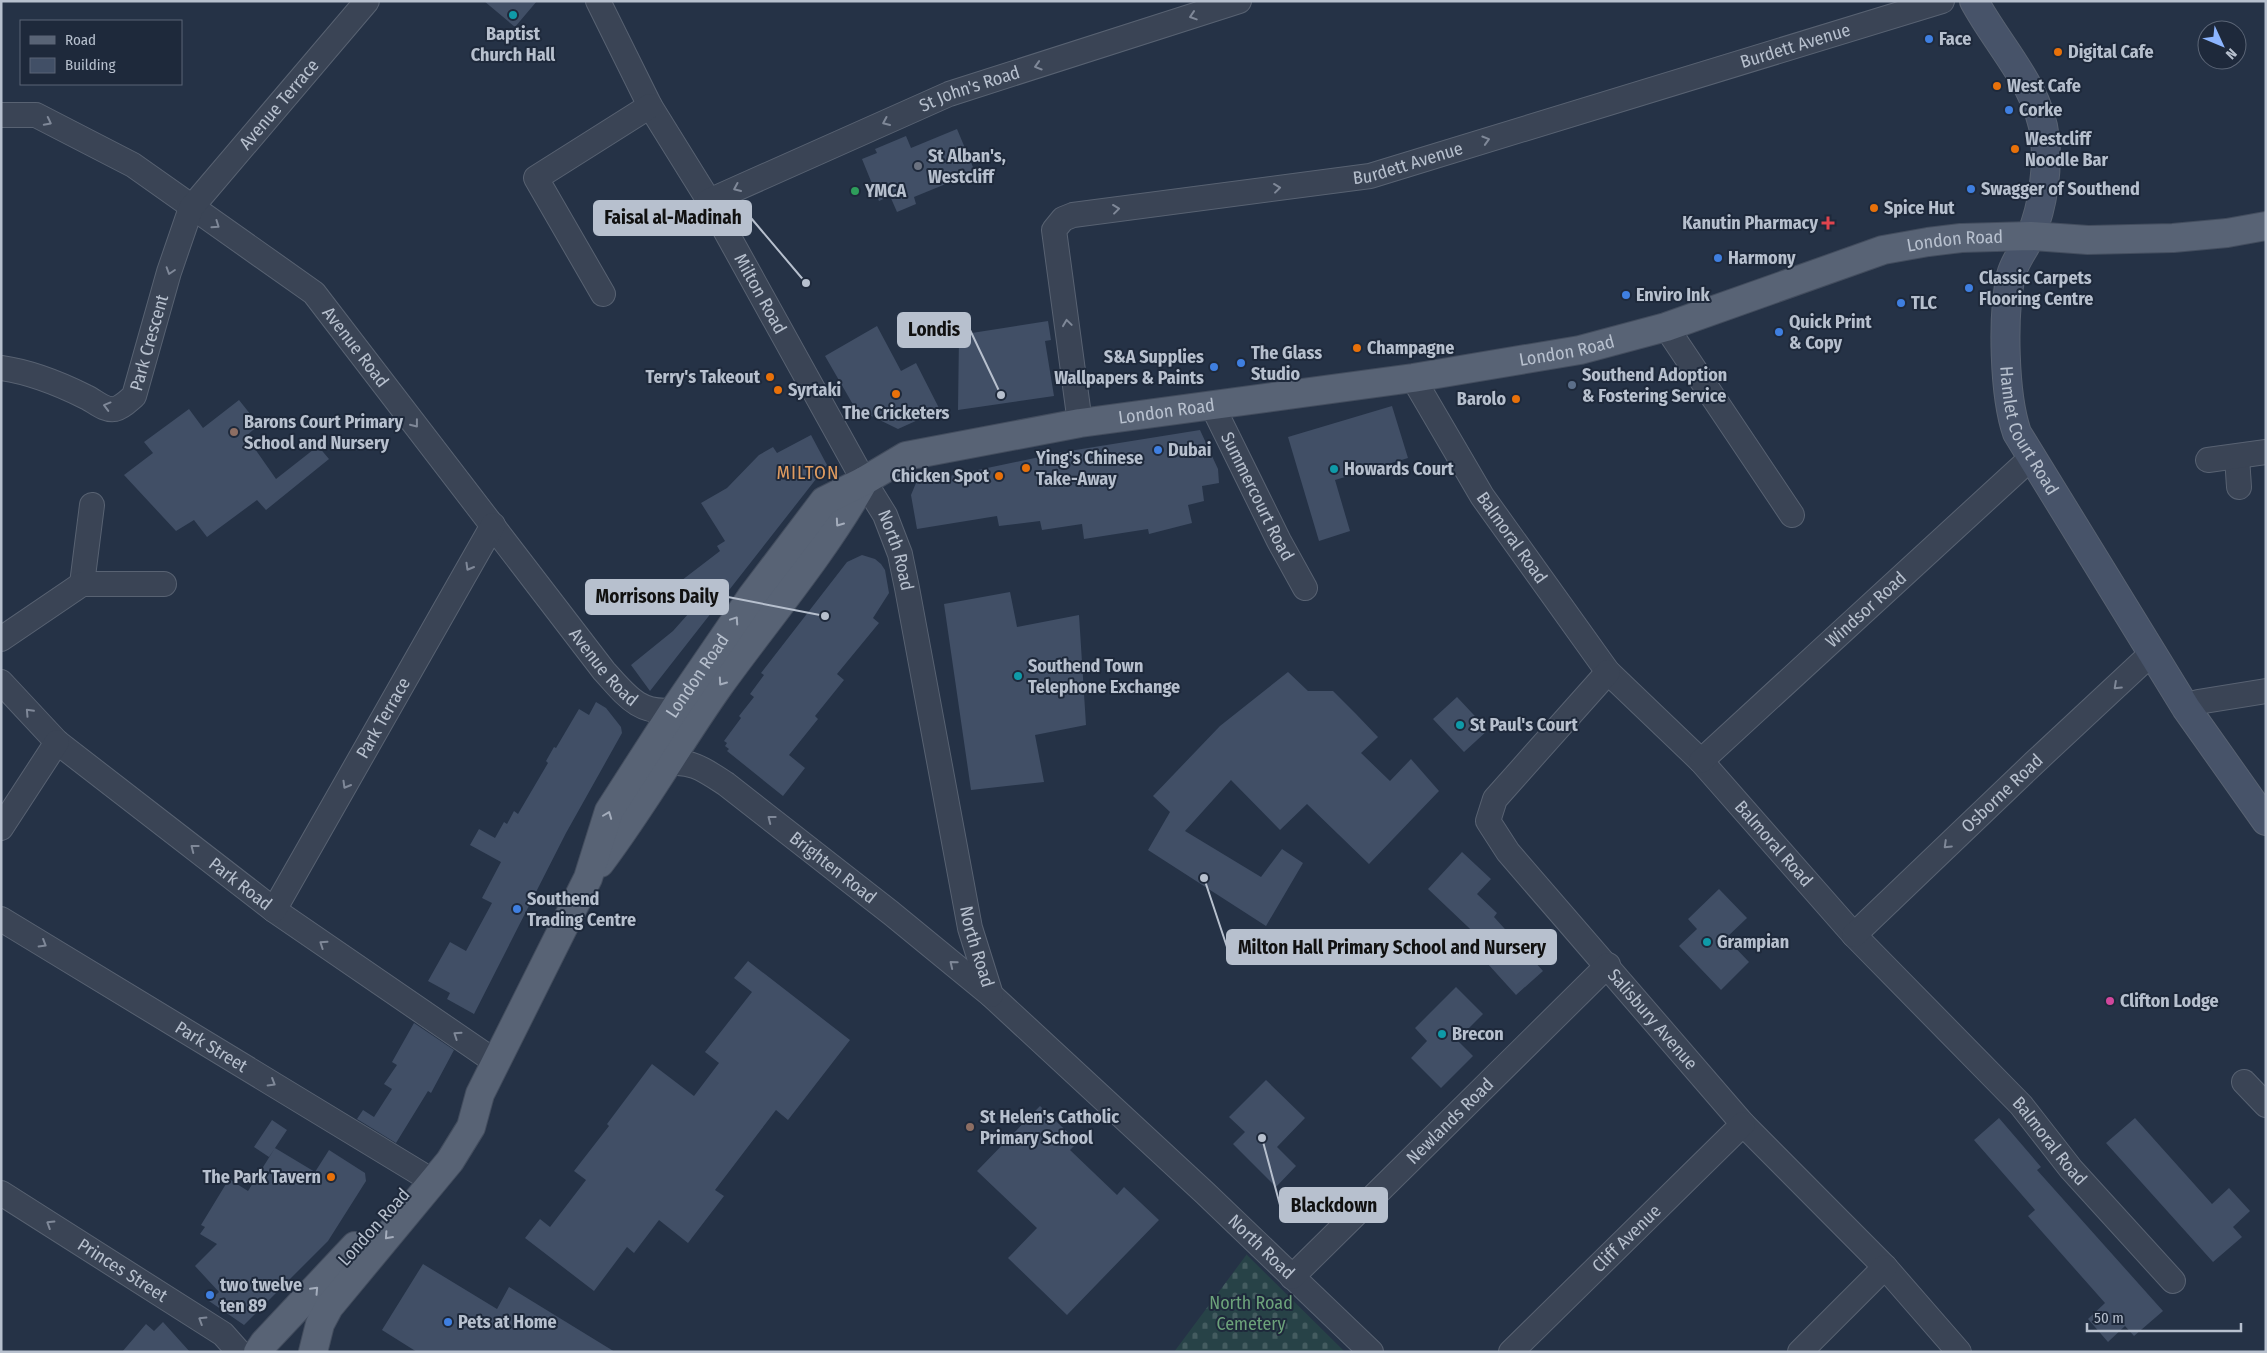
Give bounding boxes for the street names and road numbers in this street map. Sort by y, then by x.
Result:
street label: Burdett Avenue [1738,19,1853,73]
street label: Avenue Terrace [235,55,324,154]
street label: St John's Road [916,61,1023,117]
street label: Burdett Avenue [1352,137,1466,189]
street label: London Road [1905,226,2003,257]
street label: Milton Road [729,250,791,338]
street label: Park Crescent [125,292,173,393]
street label: Avenue Road [318,302,393,392]
street label: London Road [1518,330,1617,371]
street label: Hamlet Court Road [1995,365,2063,499]
street label: London Road [1117,394,1216,429]
street label: Summercourt Road [1216,429,1299,565]
street label: Balmoral Road [1472,488,1552,588]
street label: North Road [873,507,918,593]
street label: Windsor Road [1821,567,1911,652]
street label: Avenue Road [564,624,642,711]
street label: London Road [661,630,734,722]
street label: Park Terrace [352,673,415,762]
street label: Osborne Road [1957,749,2047,837]
street label: Balmoral Road [1730,796,1817,891]
street label: Brighten Road [785,827,881,908]
street label: Park Road [205,853,276,915]
street label: North Road [955,904,999,990]
street label: Salisbury Avenue [1603,964,1702,1074]
street label: Park Street [171,1016,252,1077]
street label: Newlands Road [1402,1073,1498,1169]
street label: Balmoral Road [2008,1092,2092,1190]
street label: London Road [333,1184,415,1270]
street label: Cliff Avenue [1588,1200,1666,1277]
street label: North Road [1223,1210,1299,1284]
street label: Princes Street [74,1234,172,1307]

